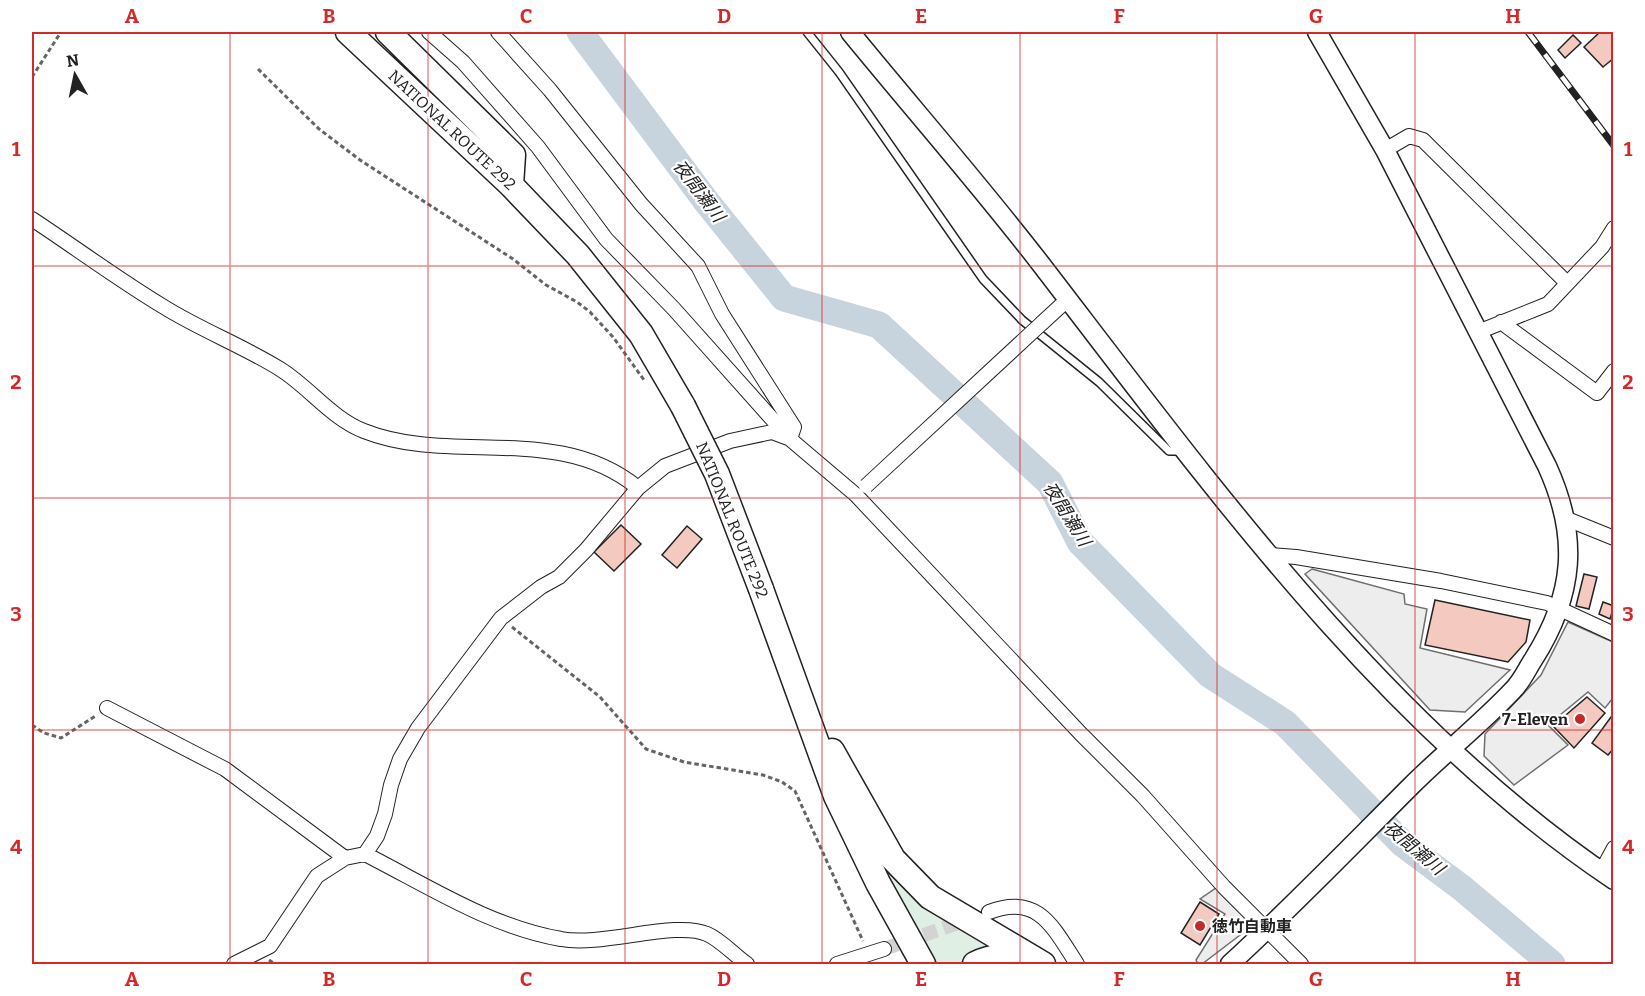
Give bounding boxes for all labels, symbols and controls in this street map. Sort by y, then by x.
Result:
text: A [125,4,140,28]
text: B [323,4,336,28]
text: C [520,4,532,28]
text: D [717,4,731,28]
text: E [915,4,927,28]
text: F [1113,4,1125,28]
text: G [1309,4,1323,28]
text: H [1505,4,1521,28]
north arrow [45,45,105,105]
text: N [65,50,80,71]
street label: NATIONAL ROUTE 292 [384,66,520,194]
text: 1 [12,137,21,161]
text: 1 [1624,137,1633,161]
water label: 夜間瀬川 [669,156,731,228]
text: 2 [10,370,22,394]
text: 2 [1622,370,1634,394]
street label: NATIONAL ROUTE 292 [692,439,772,601]
water label: 夜間瀬川 [1039,478,1096,552]
text: 3 [10,602,22,626]
text: 3 [1622,602,1634,626]
place label: 7-Eleven [1502,710,1569,729]
marker: 7-Eleven [1573,712,1587,726]
water label: 夜間瀬川 [1379,816,1450,881]
text: 4 [10,835,22,859]
text: 4 [1622,835,1634,859]
place label: 徳竹自動車 [1212,917,1292,936]
marker: 徳竹自動車 [1193,919,1207,933]
text: A [125,967,140,991]
text: B [323,967,336,991]
text: C [520,967,532,991]
text: D [717,967,731,991]
text: E [915,967,927,991]
text: F [1113,967,1125,991]
text: G [1309,967,1323,991]
text: H [1505,967,1521,991]

